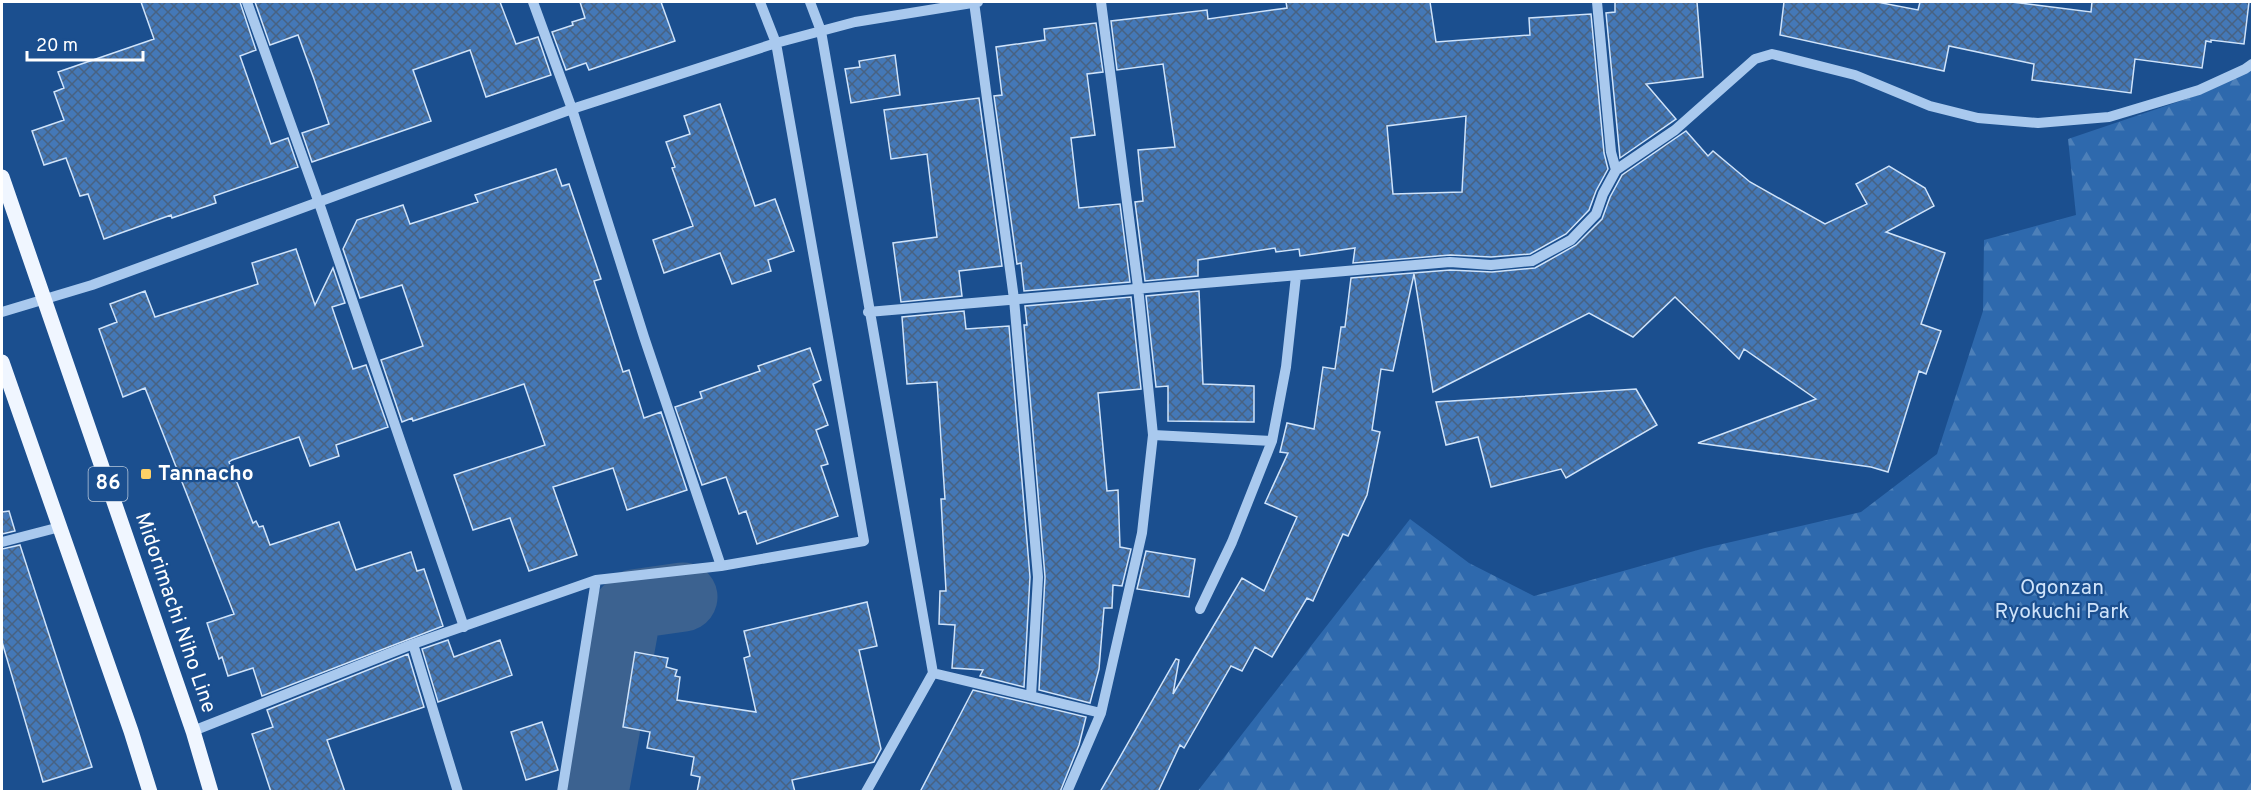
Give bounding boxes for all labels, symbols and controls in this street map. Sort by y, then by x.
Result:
scale bar [27,24,142,62]
text: 20 m [36,35,78,58]
place label: Tannacho [158,461,254,488]
road number: 86 [88,467,128,501]
marker: Tannacho [139,467,153,481]
street label: Midorimachi Niho Line [128,509,222,717]
park label: Ogonzan Ryokuchi Park [1995,575,2129,626]

